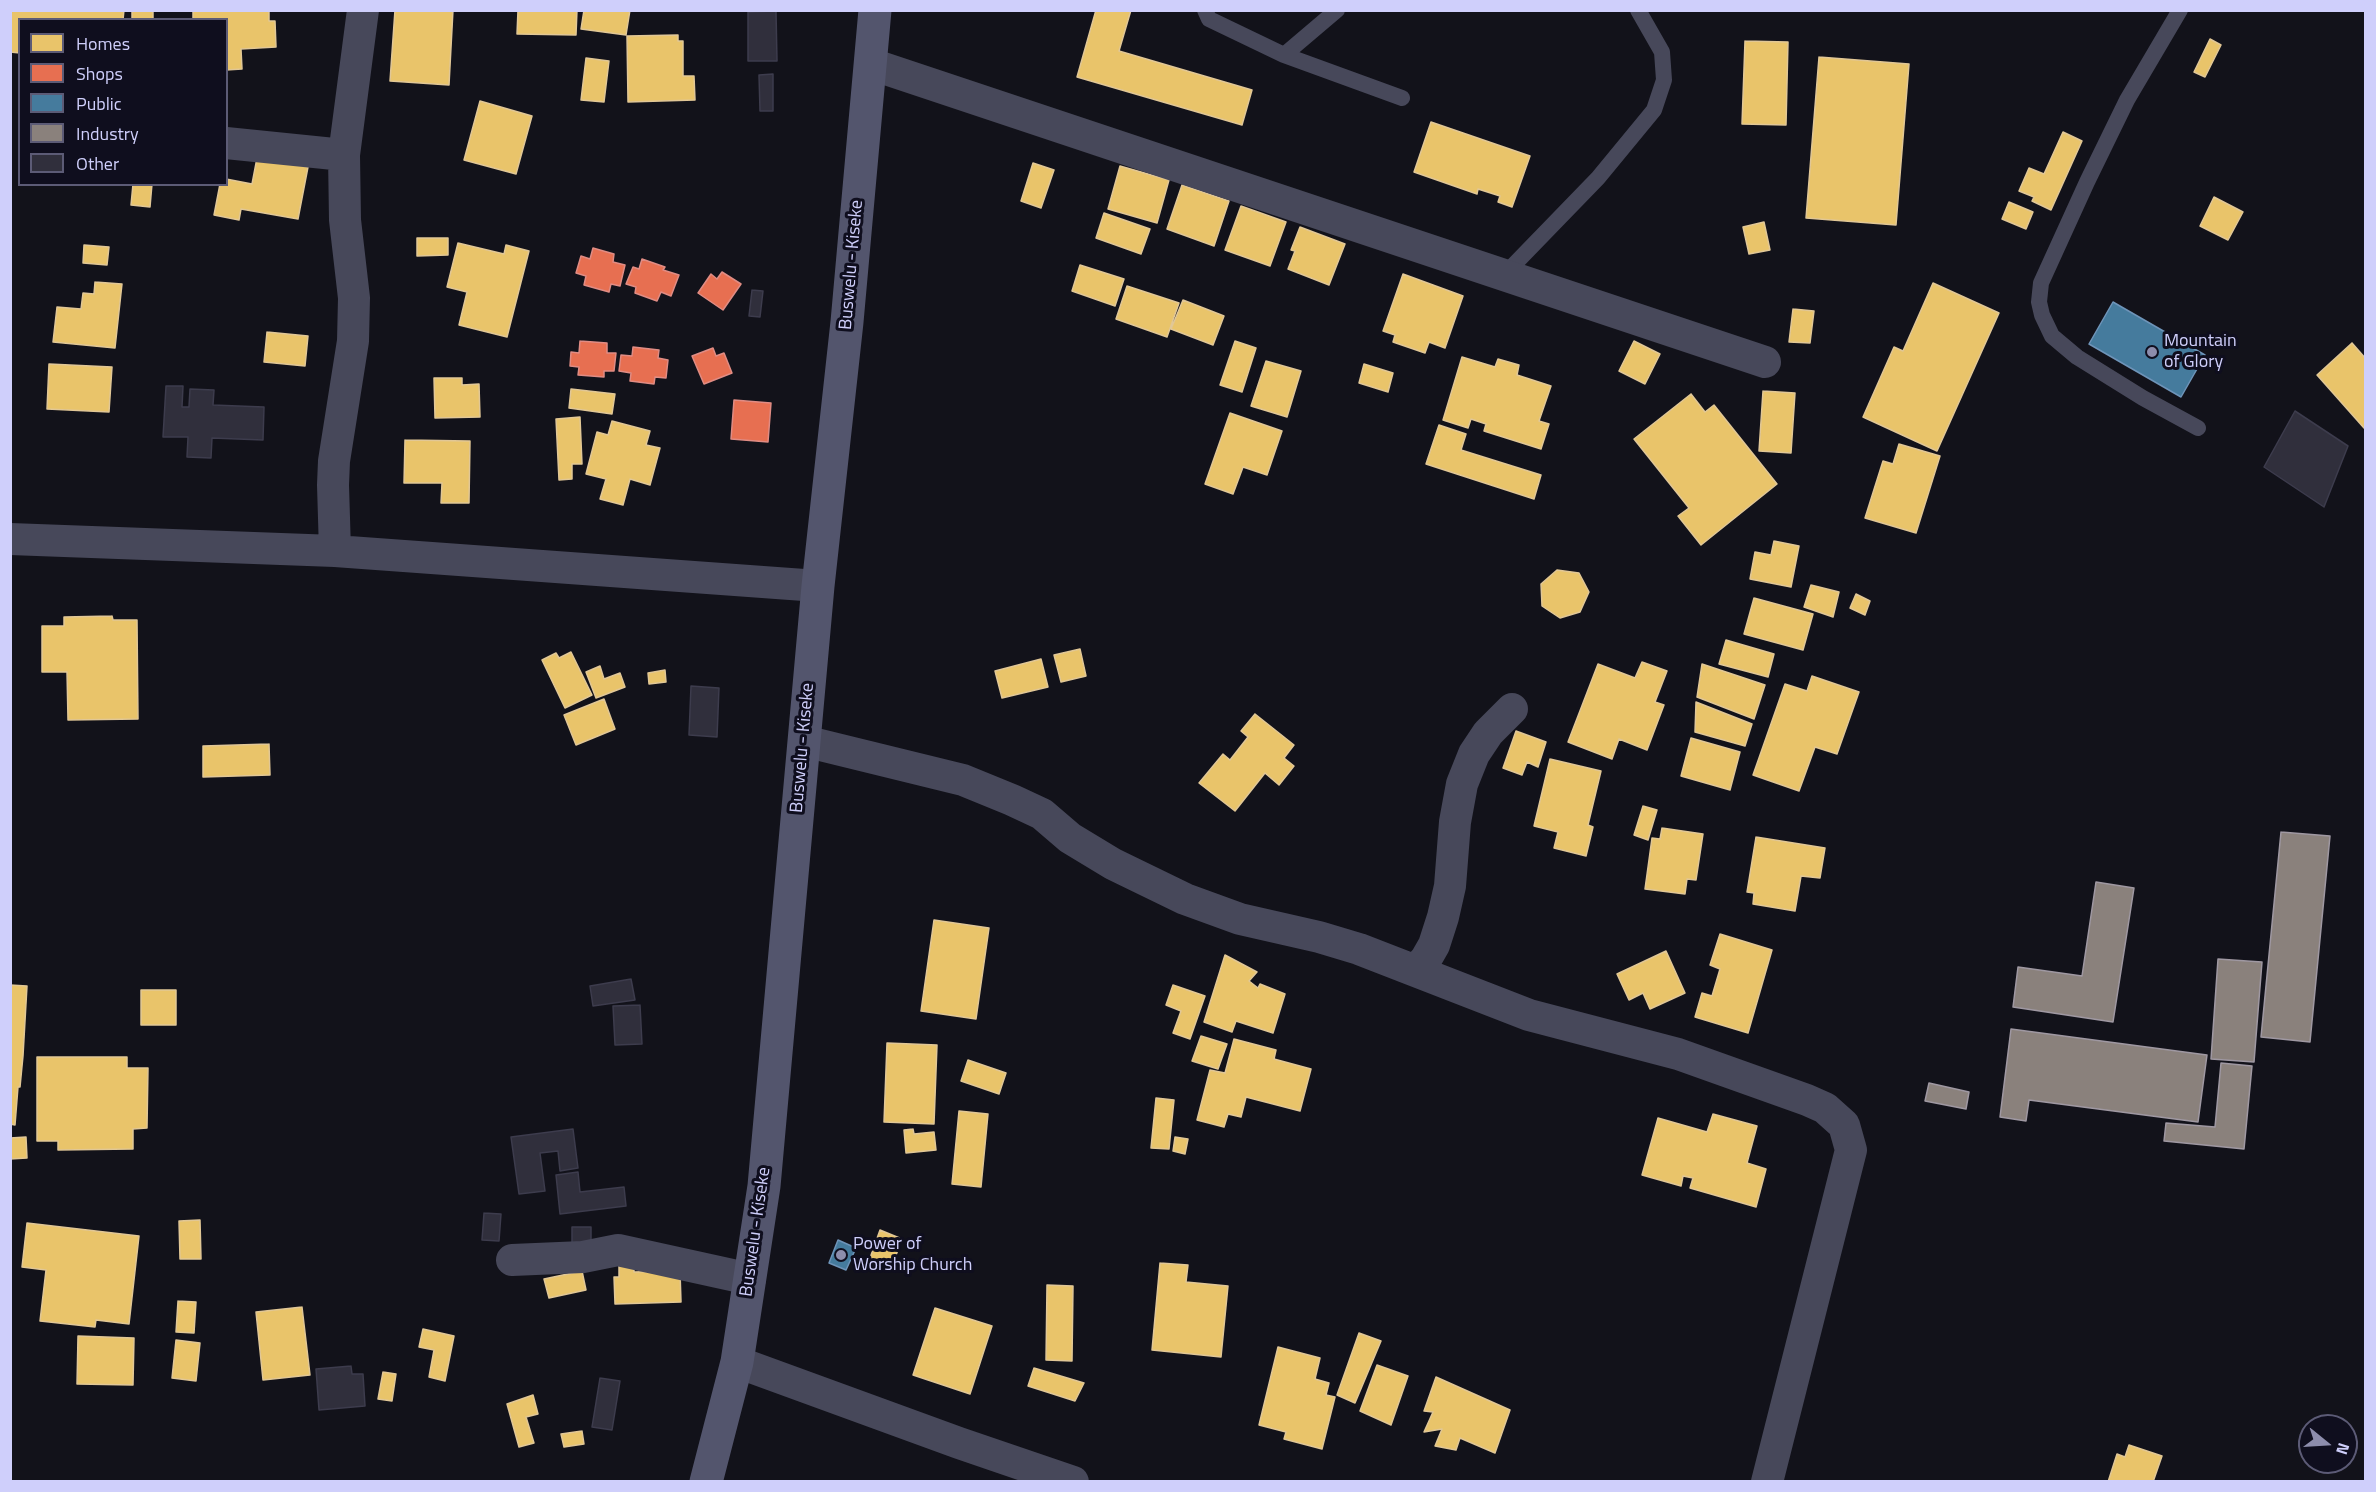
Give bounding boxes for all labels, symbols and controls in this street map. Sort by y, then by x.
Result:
legend [18,18,228,186]
text: Homes [76,30,130,57]
text: Shops [76,60,123,87]
text: Public [76,90,122,117]
text: Industry [76,120,139,147]
text: Other [76,150,119,177]
street label: Buswelu - Kiseke [836,199,868,331]
place label: Mountain of Glory [2164,331,2237,374]
marker: Mountain of Glory [2145,345,2159,359]
street label: Buswelu - Kiseke [787,682,819,814]
street label: Buswelu - Kiseke [736,1166,776,1298]
place label: Power of Worship Church [853,1234,972,1276]
marker: Power of Worship Church [834,1248,848,1262]
north arrow [2298,1414,2358,1474]
text: N [2330,1440,2356,1458]

